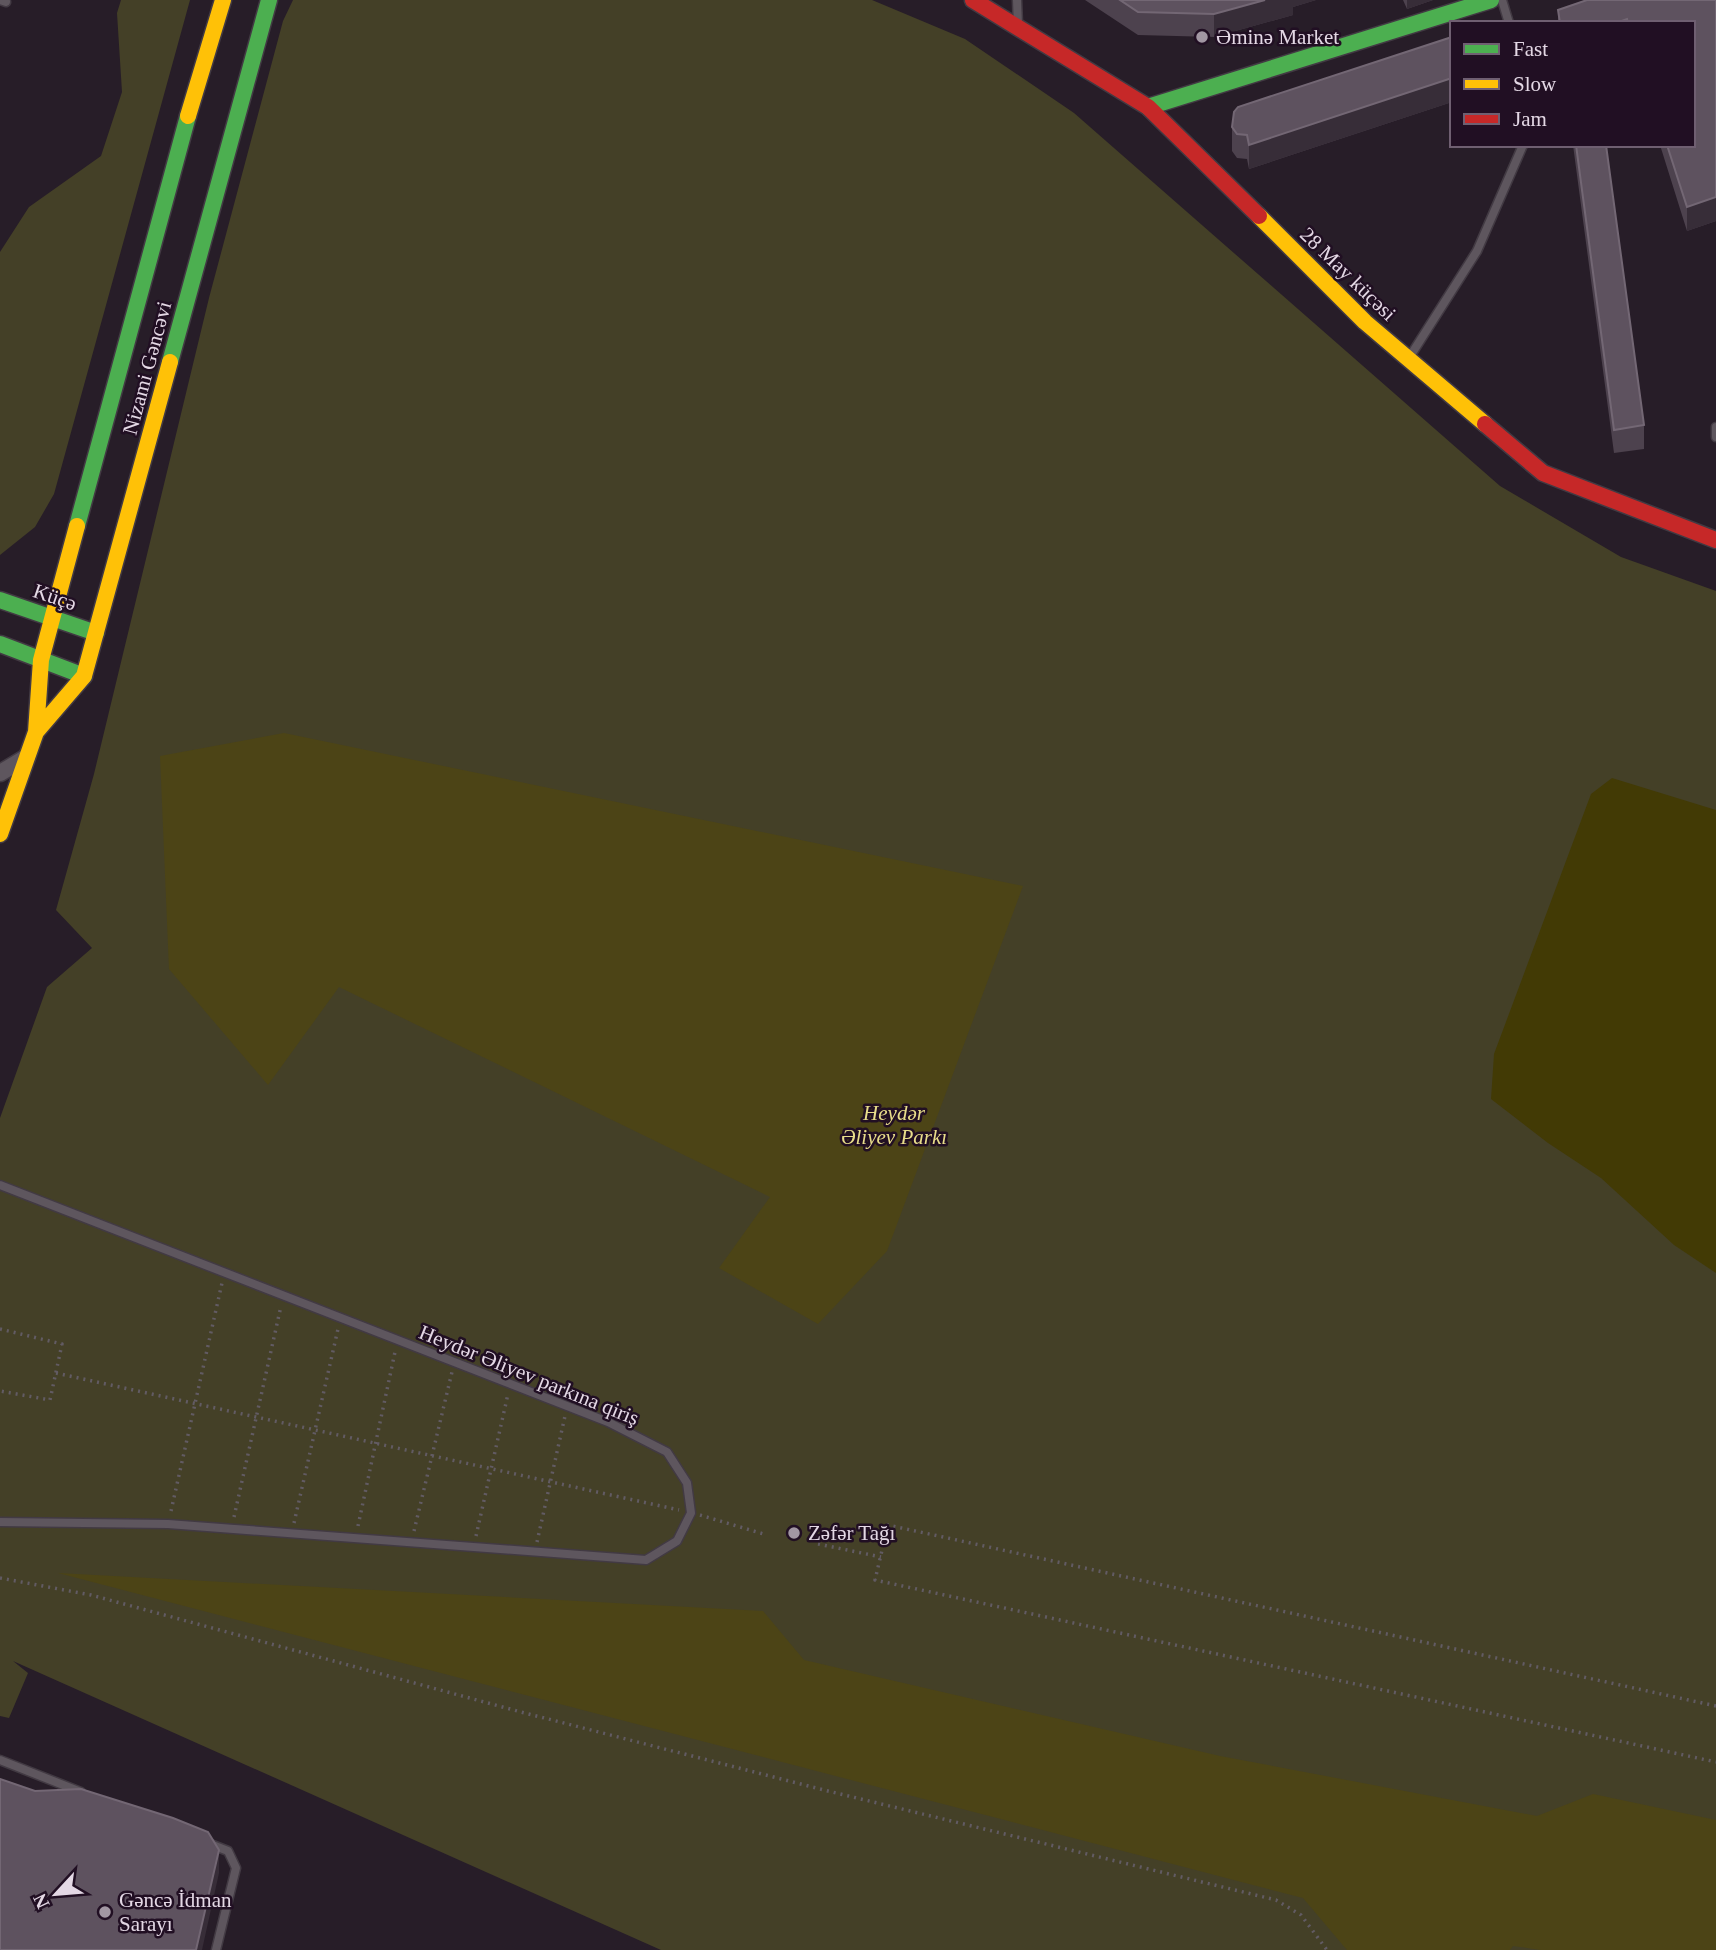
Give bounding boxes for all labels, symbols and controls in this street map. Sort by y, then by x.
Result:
legend [1450,21,1695,147]
place label: Əminə Market [1216,25,1339,49]
marker: Əminə Market [1194,29,1210,45]
text: Fast [1513,37,1548,61]
text: Slow [1513,72,1557,96]
text: Jam [1513,107,1547,131]
street label: 28 May küçəsi [1295,222,1401,326]
street label: Nizami Gəncəvi [118,299,176,437]
street label: Küçə [30,578,80,616]
park label: Heydər Əliyev Parkı [841,1101,947,1149]
street label: Heydər Əliyev parkına qiriş [416,1320,642,1430]
place label: Zəfər Tağı [808,1521,896,1545]
marker: Zəfər Tağı [786,1525,802,1541]
north arrow [21,1859,91,1929]
place label: Gəncə İdman Sarayı [119,1888,232,1936]
text: N [29,1890,54,1912]
marker: Gəncə İdman Sarayı [97,1904,113,1920]

